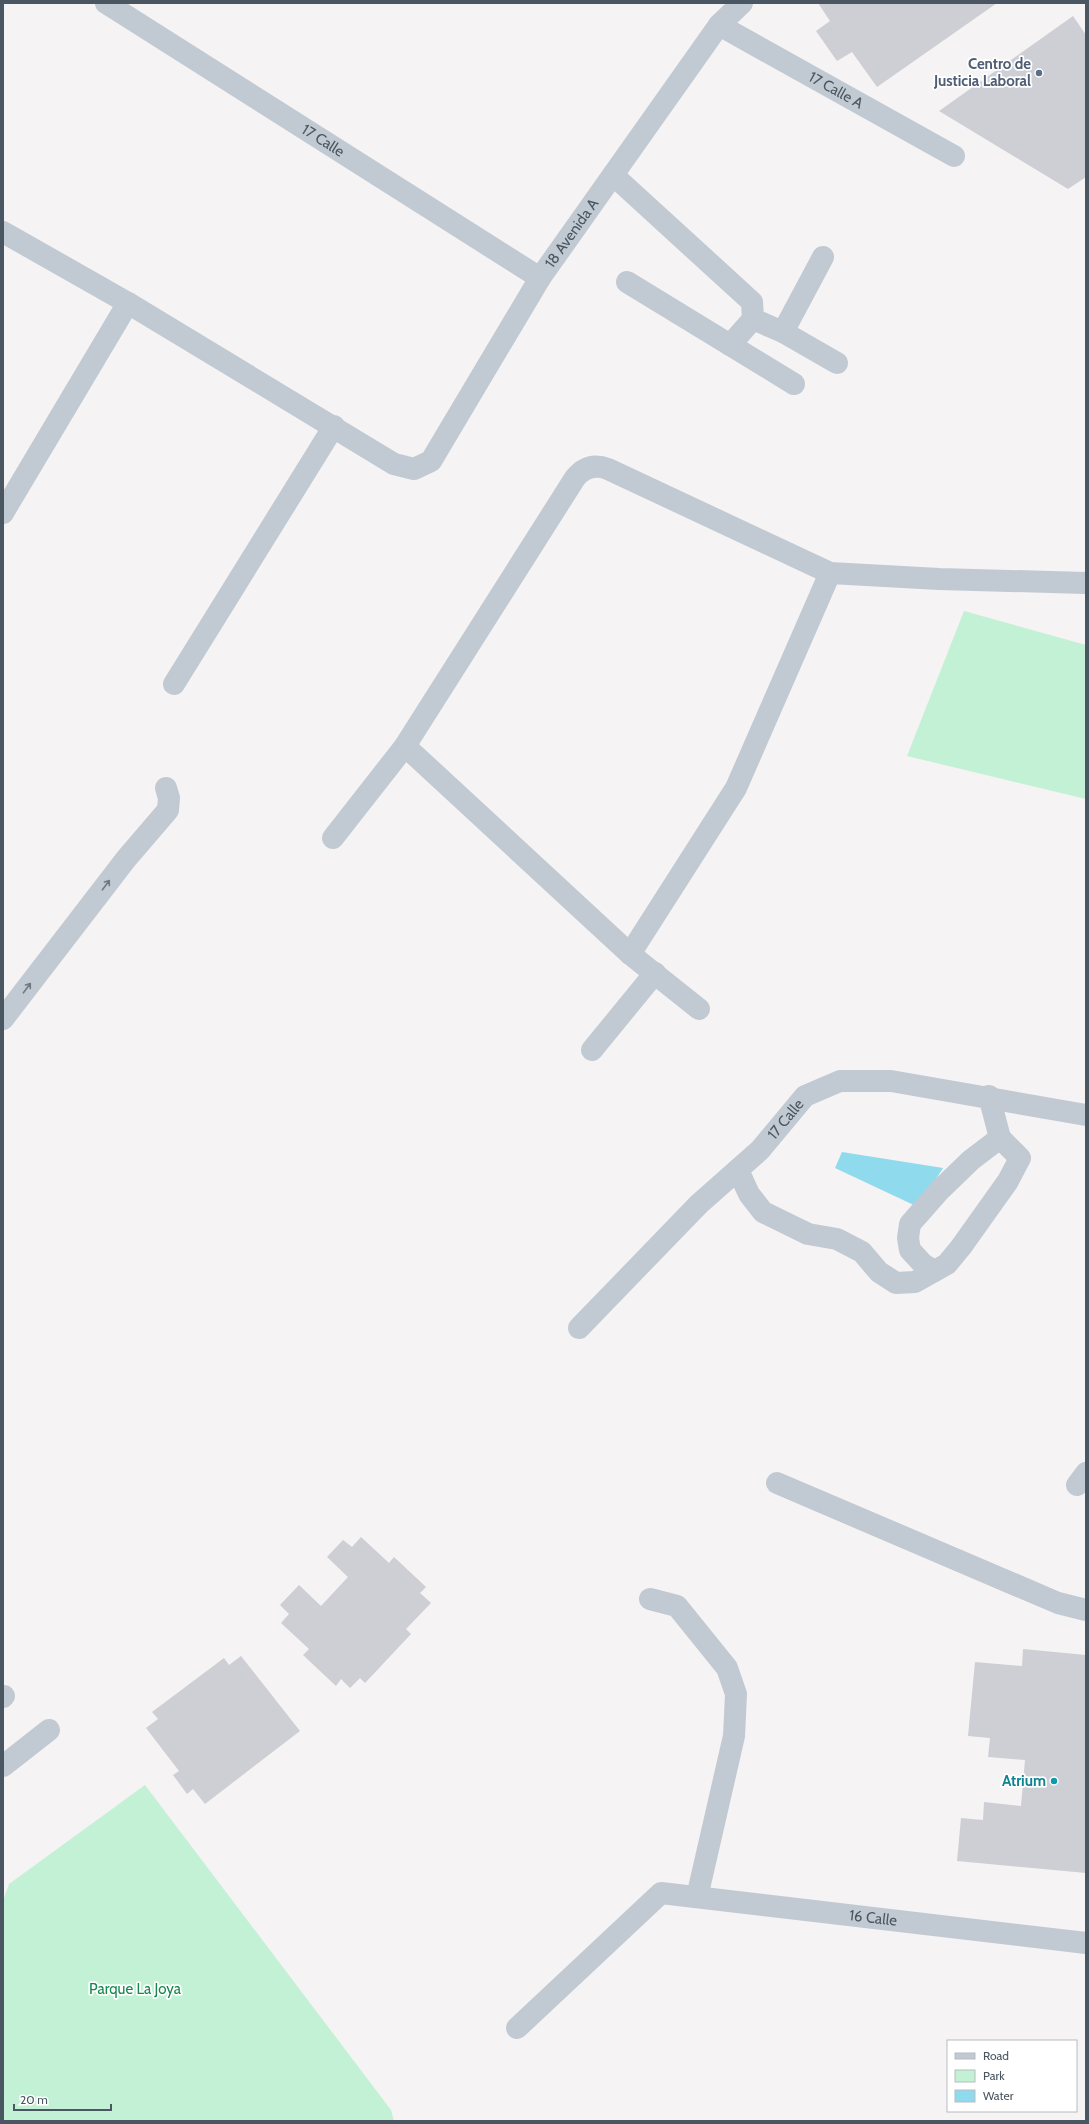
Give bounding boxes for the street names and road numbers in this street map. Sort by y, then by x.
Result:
street label: 17 Calle A [806,68,867,113]
street label: 17 Calle [298,120,348,161]
street label: 18 Avenida A [541,194,603,271]
street label: 17 Calle [764,1095,808,1143]
street label: 16 Calle [848,1906,898,1930]

